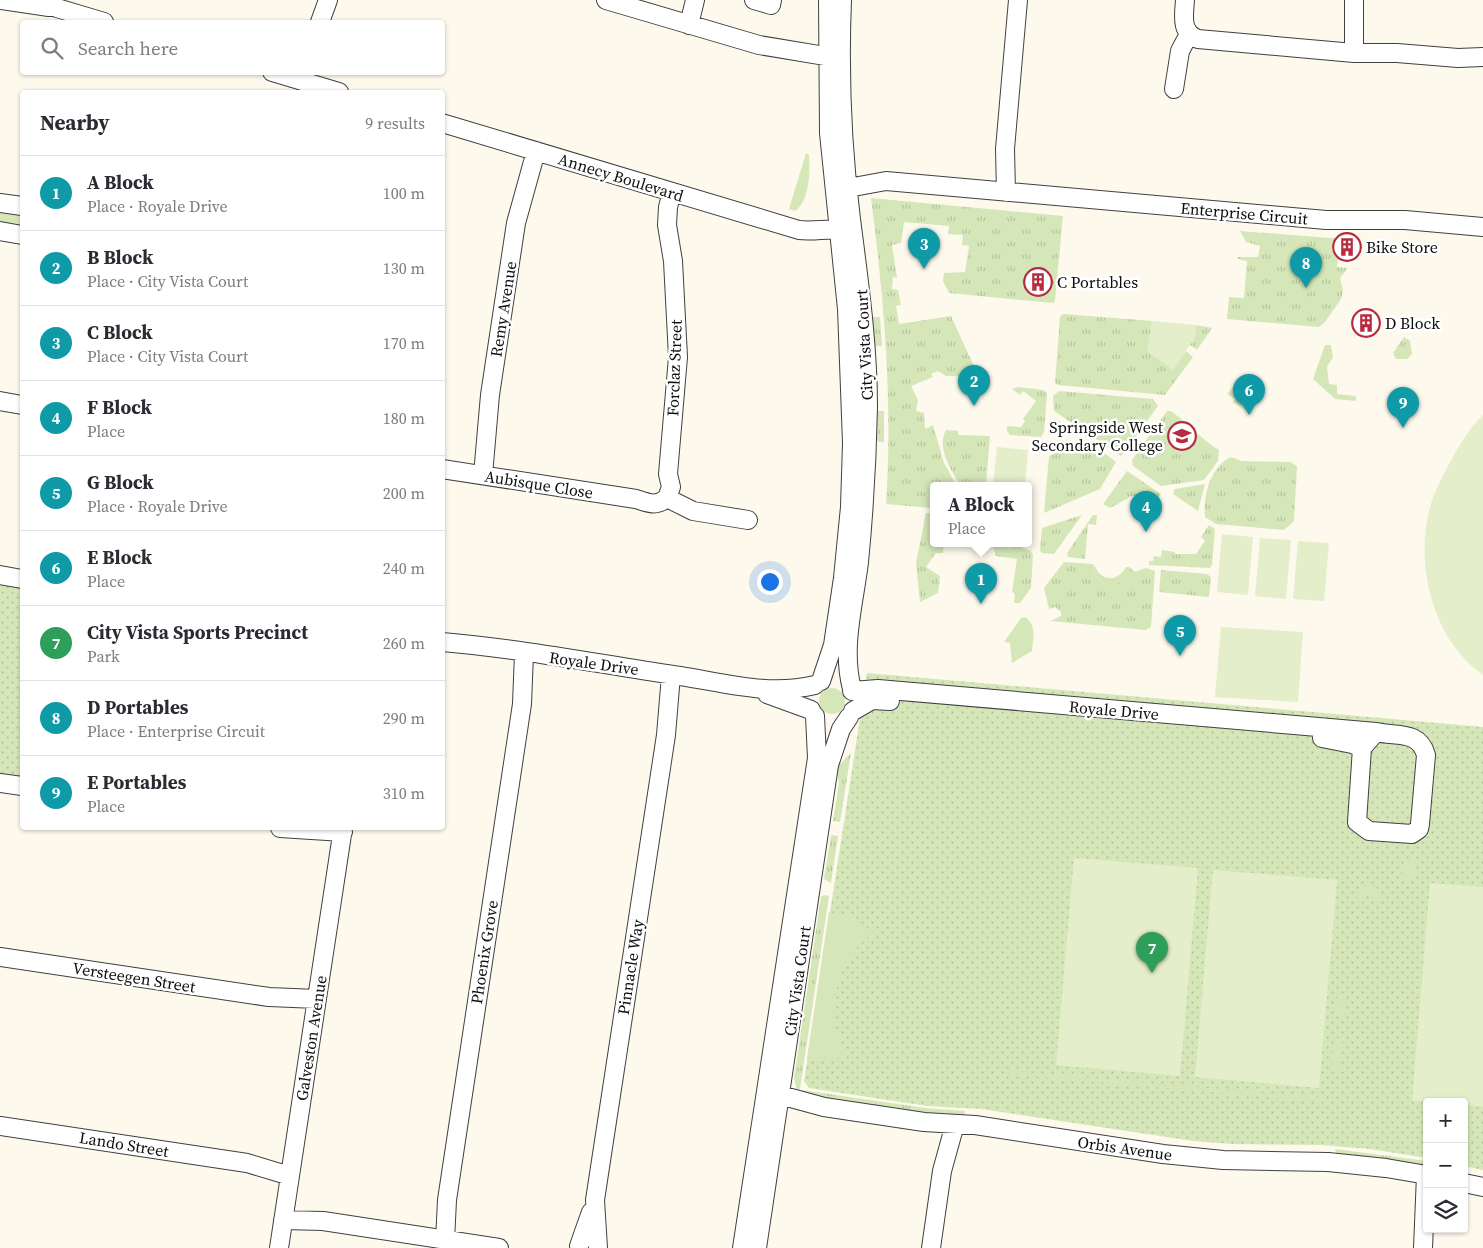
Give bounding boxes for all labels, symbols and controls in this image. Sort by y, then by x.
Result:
search box [20,20,445,75]
icon: search [38,34,66,62]
text: Search here [78,35,178,61]
text: Nearby [40,108,110,137]
text: 9 results [365,112,425,134]
street label: Annecy Boulevard [555,147,687,207]
text: A Block [87,169,154,195]
text: 1 [52,182,60,204]
text: 100 m [383,182,425,204]
text: Place · Royale Drive [87,195,228,217]
street label: Enterprise Circuit [1179,196,1309,230]
pin: 3 [908,228,940,269]
building icon: Bike Store [1332,232,1362,262]
place label: Bike Store [1366,236,1438,258]
text: B Block [87,244,153,270]
pin: 8 [1290,247,1322,288]
text: 2 [52,257,60,279]
text: 130 m [383,257,425,279]
street label: Remy Avenue [485,259,521,359]
building icon: C Portables [1023,267,1053,297]
text: Place · City Vista Court [87,270,248,292]
place label: C Portables [1057,271,1138,293]
street label: City Vista Court [850,288,878,401]
building icon: D Block [1351,308,1381,338]
place label: D Block [1385,312,1440,334]
street label: Forclaz Street [661,318,687,417]
text: C Block [87,319,153,345]
text: 3 [52,332,60,354]
text: 170 m [383,332,425,354]
text: Place · City Vista Court [87,345,248,367]
pin: 2 [958,365,990,406]
pin: 6 [1233,374,1265,415]
pin: 9 [1387,387,1419,428]
text: F Block [87,394,152,420]
text: 4 [52,407,60,429]
text: 180 m [383,407,425,429]
place label: Springside West Secondary College [1032,416,1164,456]
text: Place [87,420,125,442]
school or university icon: Springside West Secondary College [1167,421,1197,451]
street label: Aubisque Close [483,465,595,503]
text: G Block [87,469,154,495]
text: 5 [52,482,60,504]
text: 200 m [383,482,425,504]
popup [930,482,1032,547]
text: A Block [948,491,1014,517]
pin: 4 [1130,491,1162,532]
text: Place · Royale Drive [87,495,228,517]
text: Place [948,517,986,539]
text: E Block [87,544,152,570]
text: 6 [52,557,60,579]
text: 240 m [383,557,425,579]
pin: 1 [965,563,997,604]
your location [757,569,783,595]
text: Place [87,570,125,592]
pin: 5 [1164,615,1196,656]
text: City Vista Sports Precinct [87,619,308,645]
text: 7 [52,632,60,654]
text: 260 m [383,632,425,654]
text: Park [87,645,120,667]
street label: Royale Drive [548,646,640,680]
text: D Portables [87,694,189,720]
street label: Royale Drive [1068,695,1160,725]
text: 8 [52,707,60,729]
text: 290 m [383,707,425,729]
text: Place · Enterprise Circuit [87,720,265,742]
text: E Portables [87,769,186,795]
text: 9 [52,782,60,804]
text: 310 m [383,782,425,804]
text: Place [87,795,125,817]
street label: Phoenix Grove [465,899,503,1005]
street label: Pinnacle Way [612,917,649,1016]
street label: City Vista Court [778,924,816,1037]
pin: 7 [1136,932,1168,973]
street label: Versteegen Street [71,956,198,998]
street label: Galveston Avenue [290,974,332,1102]
map controls [1423,1098,1468,1233]
button: + [1423,1098,1468,1143]
street label: Lando Street [78,1126,171,1162]
street label: Orbis Avenue [1076,1130,1174,1166]
button: − [1423,1143,1468,1188]
button: layers [1423,1188,1468,1233]

